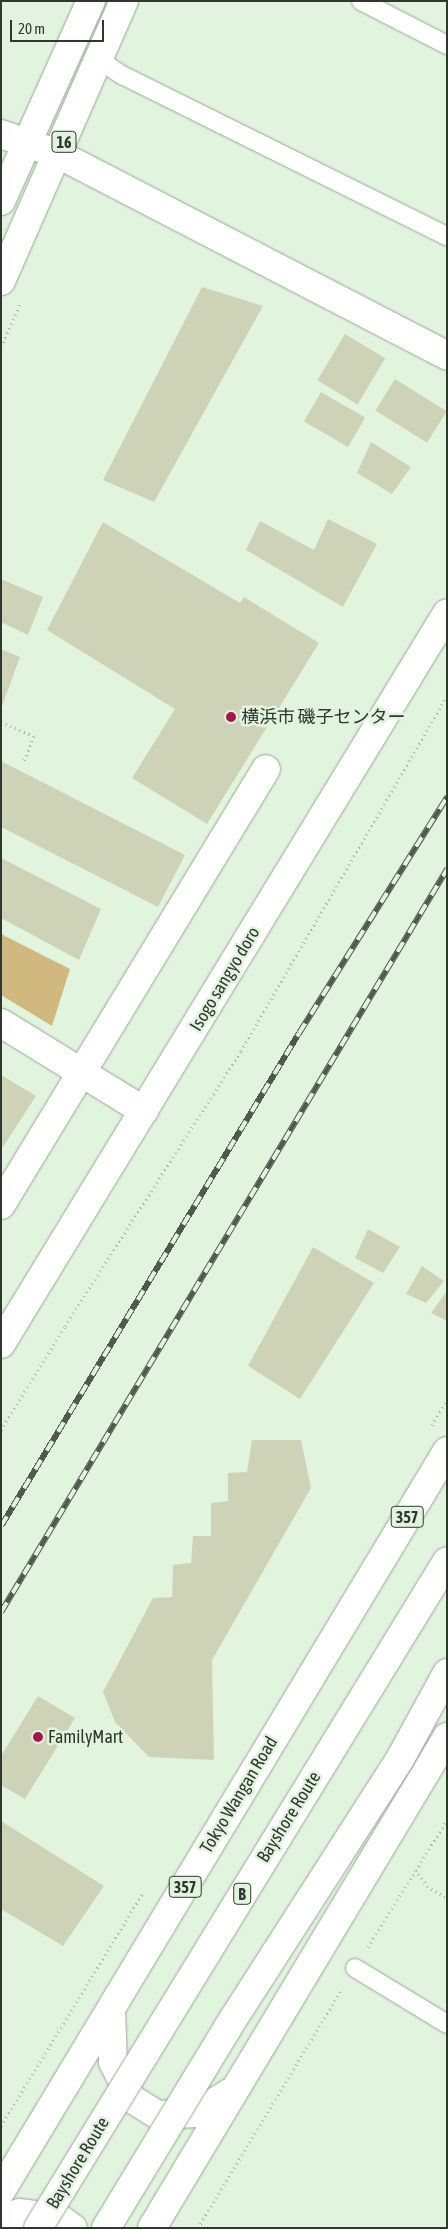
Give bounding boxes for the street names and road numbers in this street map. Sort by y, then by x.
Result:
road number: 16 [50,128,78,156]
street label: Isogo sangyo doro [185,923,265,1035]
road number: 357 [390,1504,424,1530]
street label: Tokyo Wangan Road [196,1733,282,1857]
street label: Bayshore Route [253,1768,325,1866]
road number: 357 [168,1874,202,1900]
road number: B [232,1880,252,1908]
street label: Bayshore Route [42,2113,114,2213]

